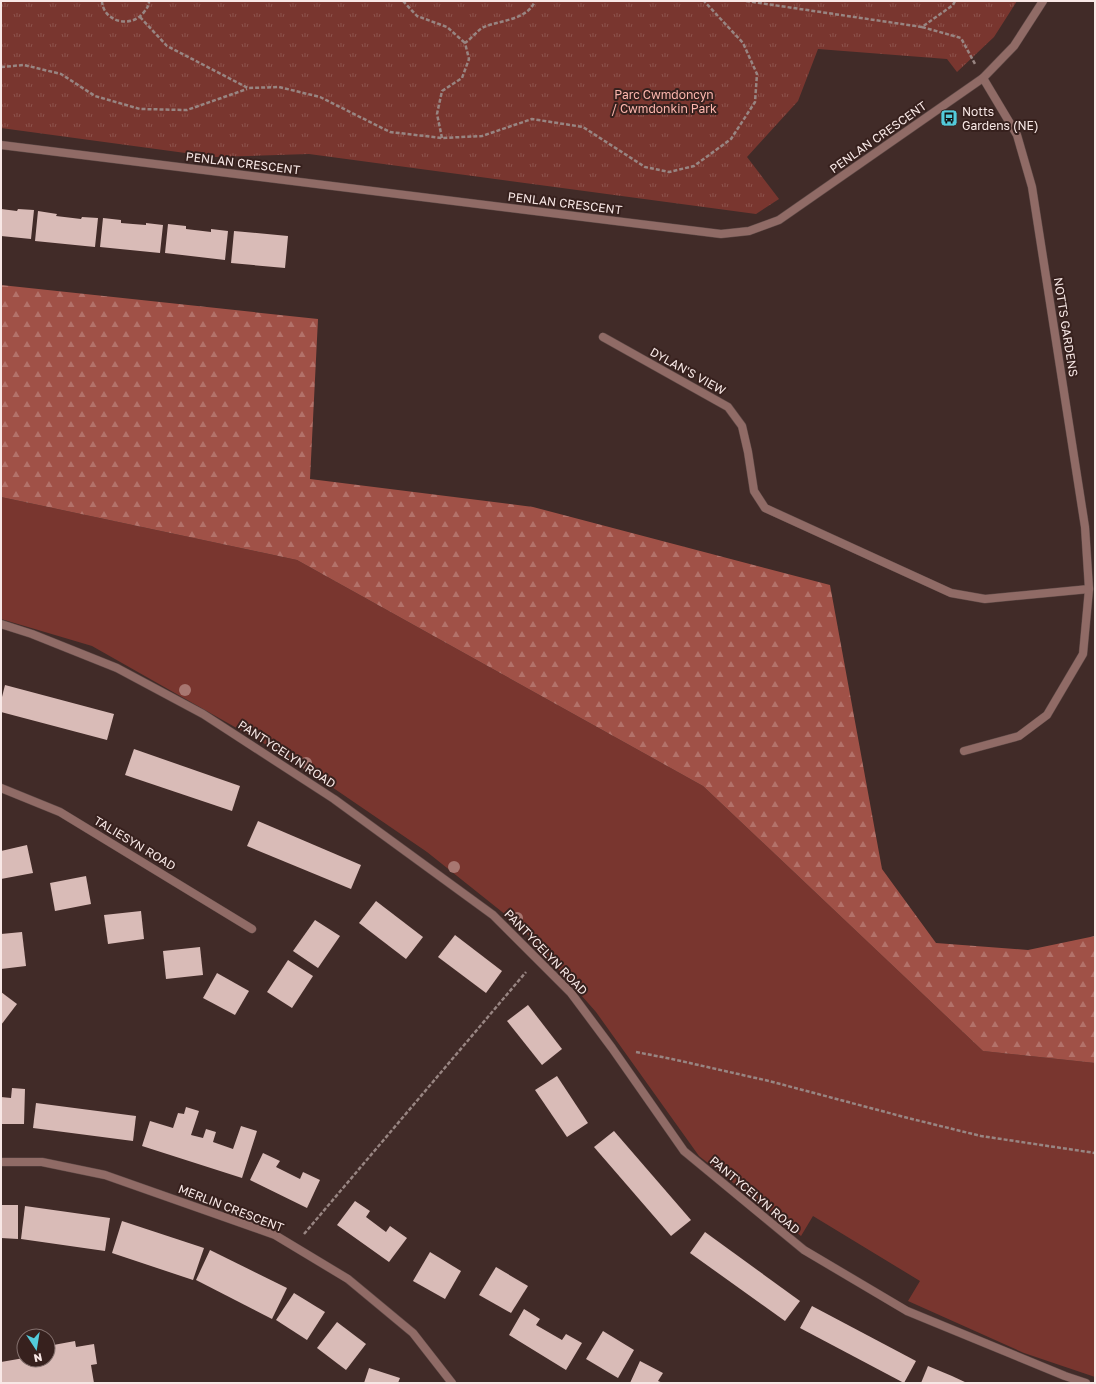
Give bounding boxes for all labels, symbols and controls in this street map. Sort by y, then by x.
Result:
park label: Parc Cwmdoncyn / Cwmdonkin Park [611,87,717,116]
street label: PENLAN CRESCENT [827,98,930,176]
place label: Notts Gardens (NE) [962,104,1038,133]
bus stop icon: Notts Gardens (NE) [939,108,959,128]
street label: PENLAN CRESCENT [185,149,302,178]
street label: PENLAN CRESCENT [507,189,624,218]
street label: NOTTS GARDENS [1051,276,1081,378]
street label: DYLAN'S VIEW [648,344,729,398]
street label: PANTYCELYN ROAD [235,717,339,791]
street label: TALIESYN ROAD [91,813,179,873]
street label: PANTYCELYN ROAD [501,906,591,998]
street label: PANTYCELYN ROAD [707,1153,803,1237]
street label: MERLIN CRESCENT [176,1181,286,1235]
north arrow [16,1328,56,1368]
text: N [33,1351,44,1365]

